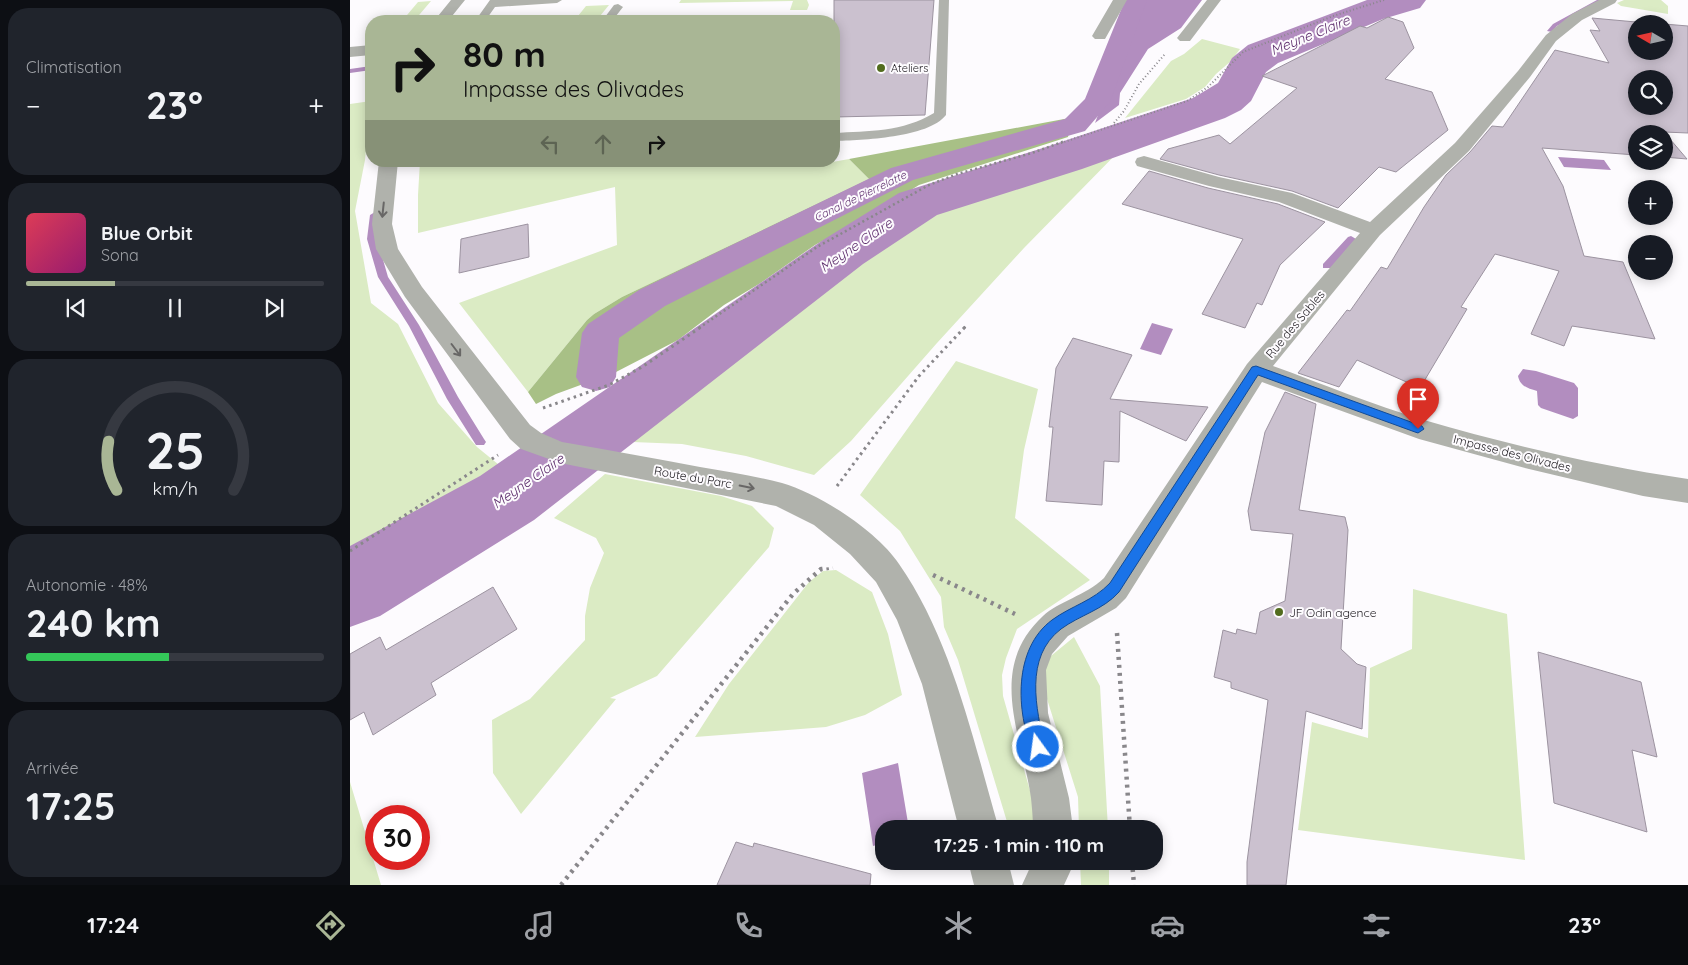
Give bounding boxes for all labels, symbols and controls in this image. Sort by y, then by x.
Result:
water label: Meyne Claire [1268,11,1353,59]
north arrow [1628,15,1672,60]
map controls [1628,15,1673,280]
text: 80 m [463,32,546,76]
icon: right [380,35,445,100]
text: Climatisation [26,57,122,77]
place label: Ateliers [891,61,928,75]
marker: Ateliers [875,62,887,74]
button: search [1628,70,1673,115]
text: Impasse des Olivades [463,75,684,103]
text: 23° [146,81,203,129]
text: − [26,88,41,123]
text: + [308,88,324,123]
button: layers [1628,125,1673,170]
icon: left [536,130,564,158]
icon: ahead [589,130,617,158]
icon: right [642,130,670,158]
water label: Canal de Pierrelatte [812,167,909,224]
button: + [1628,180,1673,225]
one-way arrow [378,201,388,217]
water label: Meyne Claire [816,213,897,276]
text: Blue Orbit [101,221,193,245]
button: − [1628,235,1673,280]
text: Sona [101,245,139,265]
street label: Rue des Sables [1262,287,1328,361]
icon: previous [62,294,90,322]
icon: pause [161,294,189,322]
icon: next [260,294,288,322]
one-way arrow [451,343,462,356]
pin [1397,378,1439,429]
icon: arrive [1404,385,1432,413]
text: 25 [145,417,205,482]
street label: Impasse des Olivades [1452,431,1573,475]
water label: Meyne Claire [488,449,568,512]
street label: Route du Parc [653,463,733,491]
text: km/h [152,477,198,499]
one-way arrow [739,483,755,493]
text: Autonomie · 48% [26,575,148,595]
text: 240 km [26,599,161,647]
place label: JF Odin agence [1289,605,1377,620]
marker: JF Odin agence [1273,606,1285,618]
position arrow [1011,720,1063,772]
text: Arrivée [26,758,79,778]
text: 17:25 [26,782,116,830]
speed limit sign: 30 [365,805,430,870]
text: 17:25 · 1 min · 110 m [934,833,1104,857]
icon: directions [313,908,348,943]
icon: music [522,908,557,943]
icon: phone [731,908,766,943]
icon: climate [941,908,976,943]
icon: car [1150,908,1185,943]
icon: filters [1359,908,1394,943]
text: 17:24 [87,911,139,939]
text: 23° [1568,911,1601,939]

